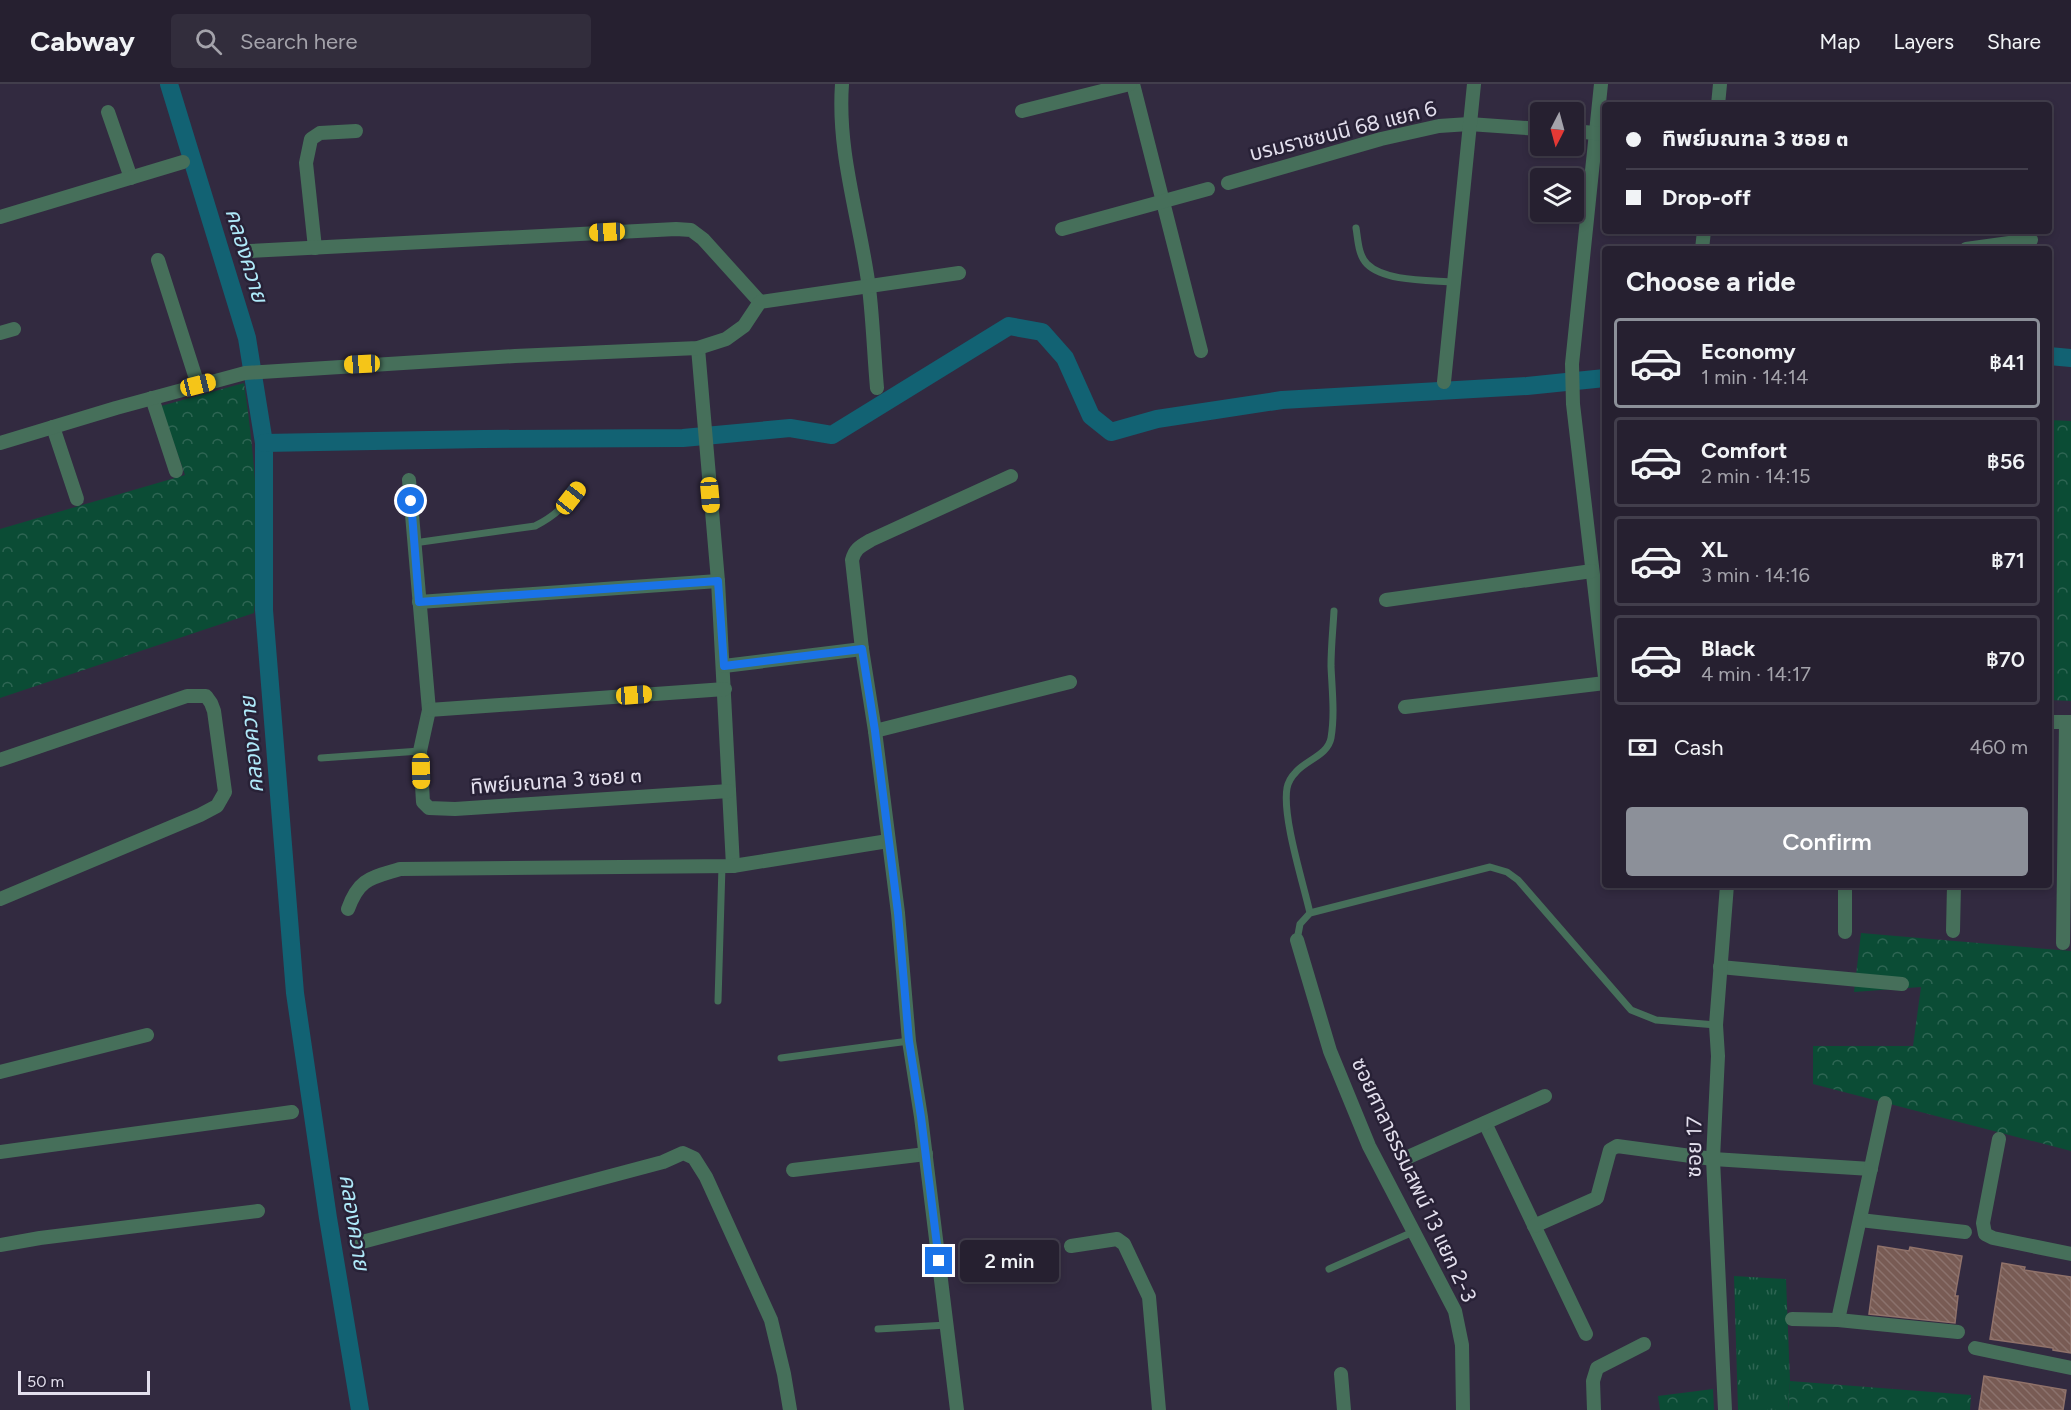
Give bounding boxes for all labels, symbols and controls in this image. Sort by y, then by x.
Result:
search box [171,14,591,68]
text: Cabway [30,24,135,58]
icon: search [192,25,225,58]
text: Search here [240,28,357,55]
text: Map [1820,29,1860,54]
text: Layers [1893,29,1954,54]
text: Share [1987,29,2041,54]
street label: บรมราชชนนี 68 แยก 6 [1247,95,1439,166]
north arrow [1530,102,1584,156]
map controls [1530,102,1584,222]
text: ทิพย์มณฑล 3 ซอย ๓ [1662,125,1849,152]
button: layers [1530,168,1584,222]
text: Drop-off [1662,184,1751,211]
water label: คลองควาย [219,205,274,307]
car [589,222,625,242]
text: Choose a ride [1626,265,1795,298]
icon: car [1629,336,1683,390]
text: Economy [1701,338,1796,365]
text: ฿41 [1989,349,2025,376]
car [344,354,380,374]
text: 1 min · 14:14 [1701,365,1808,389]
car [178,372,218,398]
icon: car [1629,435,1683,489]
text: Comfort [1701,437,1787,464]
text: ฿56 [1987,448,2025,475]
text: 2 min · 14:15 [1701,464,1810,488]
car [699,476,721,514]
car [553,478,589,518]
route start [397,487,424,514]
icon: car [1629,534,1683,588]
text: XL [1701,536,1728,563]
text: ฿71 [1991,547,2025,574]
text: 3 min · 14:16 [1701,563,1810,587]
icon: car [1629,633,1683,687]
text: Black [1701,635,1755,662]
text: ฿70 [1986,646,2025,673]
text: 4 min · 14:17 [1701,662,1811,686]
car [615,685,653,705]
water label: คลองควาย [234,694,269,794]
icon: cash [1626,731,1659,764]
text: Cash [1674,734,1724,761]
text: 460 m [1969,735,2028,759]
car [412,753,430,789]
street label: ทิพย์มณฑล 3 ซอย ๓ [469,762,643,799]
button: Confirm [1626,807,2028,876]
street label: ซอยศาลาธรรมสพน์ 13 แยก 2-3 [1347,1054,1482,1306]
street label: ซอย 17 [1680,1116,1707,1178]
water label: คลองควาย [334,1172,376,1274]
callout: 2 min [960,1240,1059,1282]
route end [925,1247,952,1274]
text: 2 min [985,1249,1034,1273]
scale bar [18,1368,150,1396]
text: 50 m [27,1372,64,1391]

